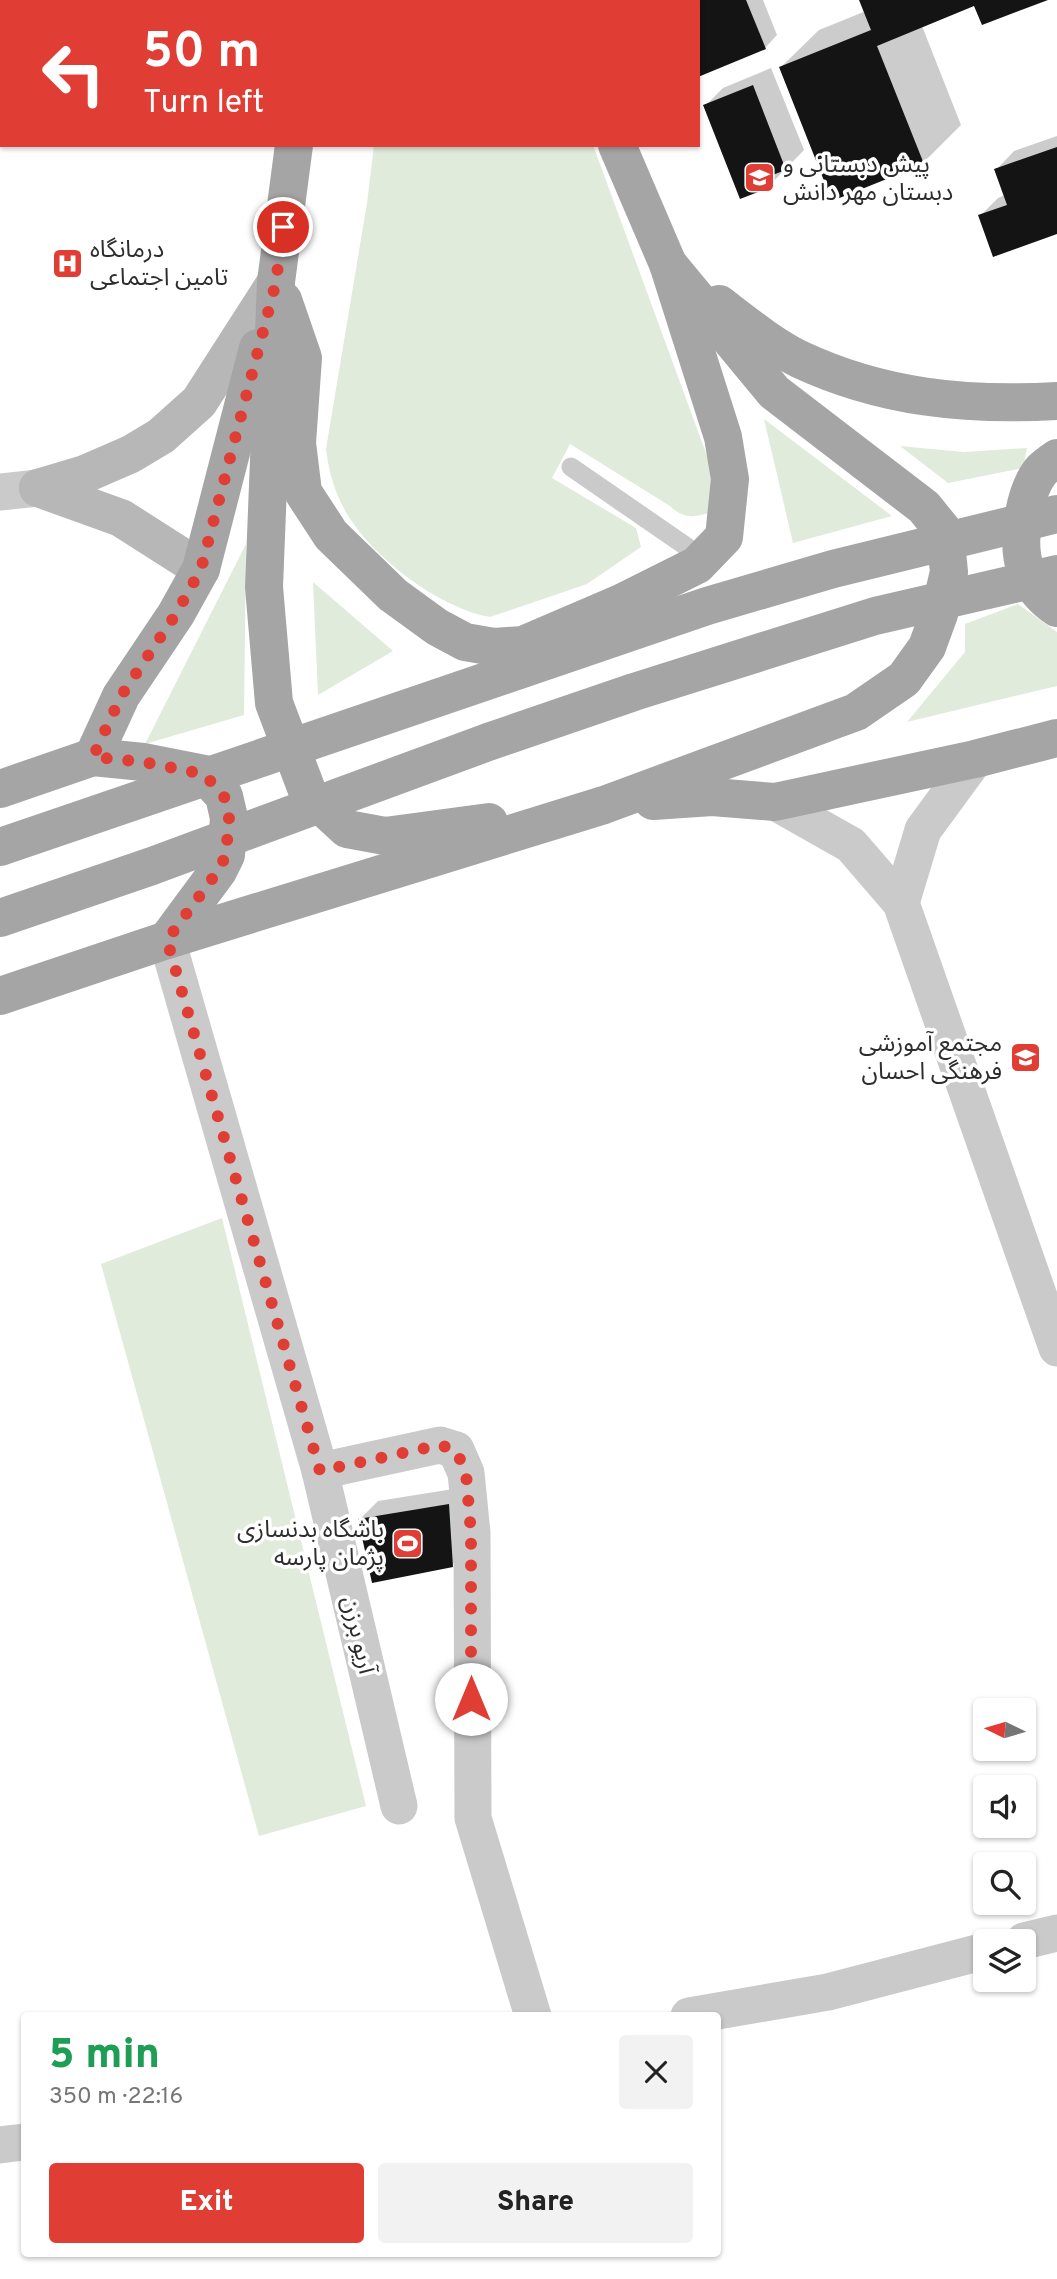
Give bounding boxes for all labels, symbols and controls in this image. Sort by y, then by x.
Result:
text: 50 m [143,23,260,85]
icon: left [28,28,119,119]
text: Turn left [143,84,264,124]
place label: پیش دبستانی و دبستان مهر دانش [783,151,953,209]
school or university icon: پیش دبستانی و دبستان مهر دانش [743,161,777,195]
pin [253,197,313,257]
icon: arrive [264,208,302,246]
place label: درمانگاه تامین اجتماعی [90,236,228,294]
hospital icon: درمانگاه تامین اجتماعی [50,246,84,280]
place label: مجتمع آموزشی فرهنگی احسان [859,1030,1002,1088]
school or university icon: مجتمع آموزشی فرهنگی احسان [1008,1040,1042,1074]
place label: باشگاه بدنسازی پژمان پارسه [237,1516,384,1574]
sports icon: باشگاه بدنسازی پژمان پارسه [390,1526,424,1560]
street label: آریو برزن [334,1594,381,1678]
position arrow [434,1662,508,1736]
north arrow [973,1698,1036,1760]
map controls [973,1698,1036,1992]
button: sound [973,1775,1036,1838]
button: search [973,1852,1036,1915]
button: layers [973,1929,1036,1992]
text: 5 min [49,2030,160,2083]
button: close [619,2035,693,2109]
text: 350 m · 22:16 [49,2083,183,2112]
button: Exit [49,2163,364,2243]
button: Share [378,2163,693,2243]

